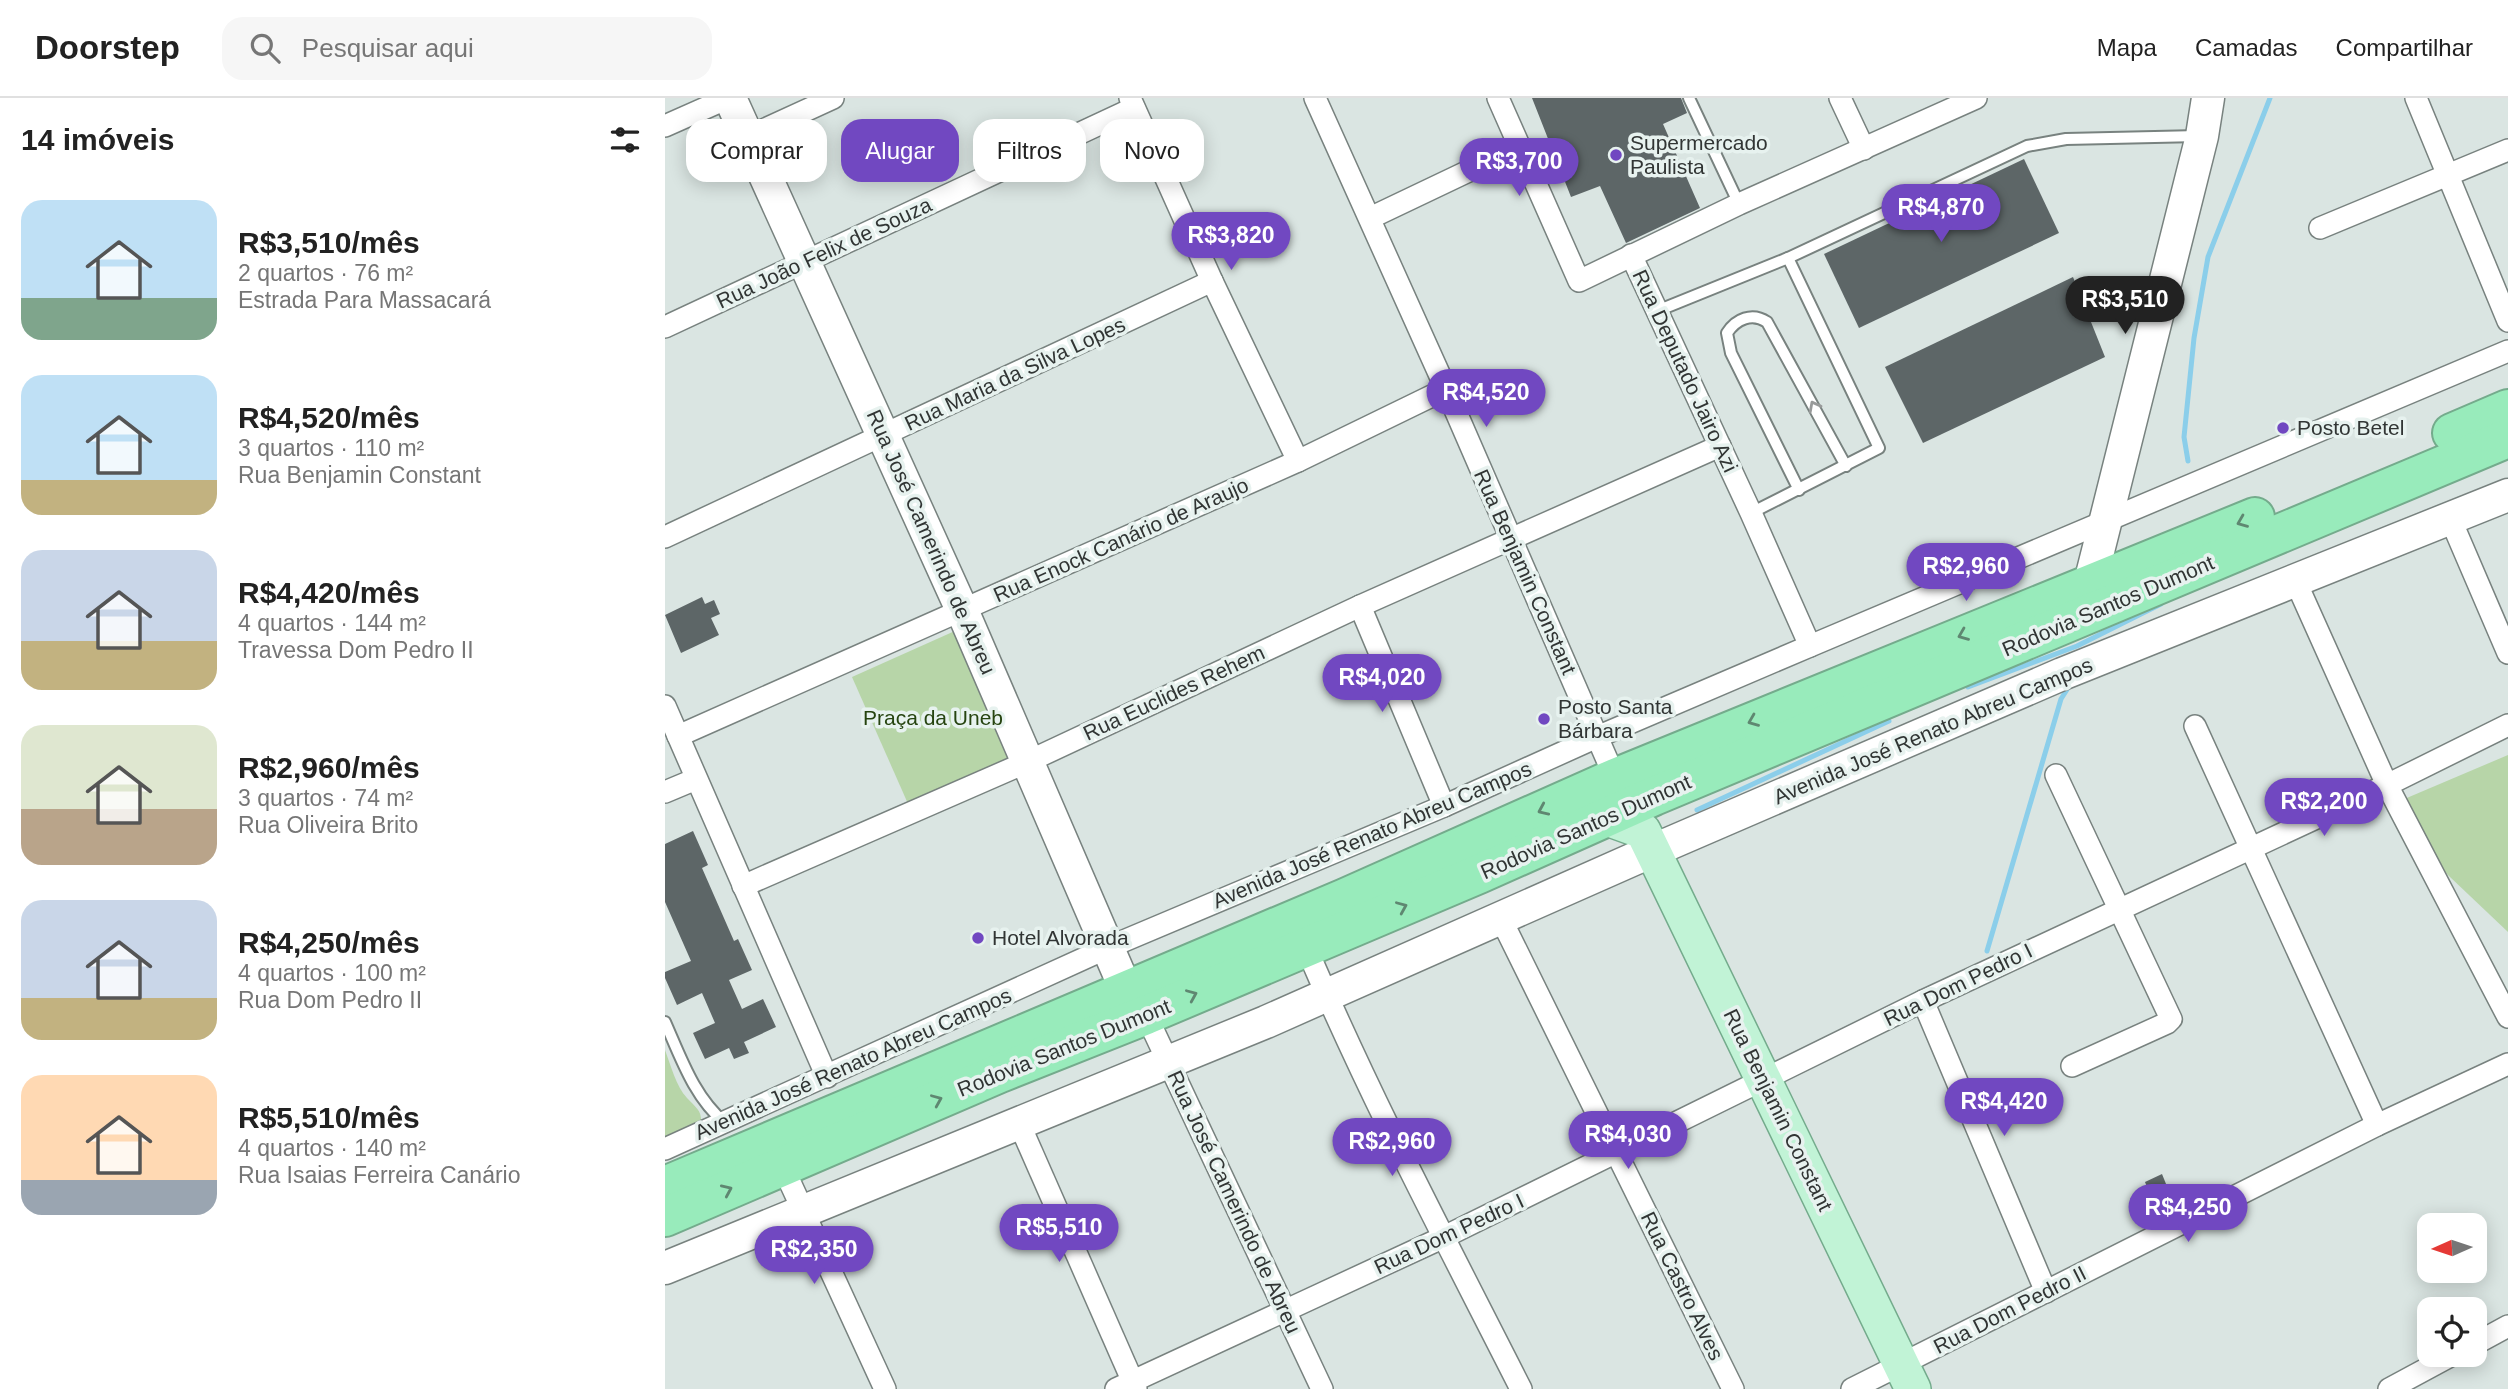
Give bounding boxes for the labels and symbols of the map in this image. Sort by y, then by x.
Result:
place label: Supermercado Paulista [1630,131,1768,178]
pin: R$3,700 [1454,139,1584,198]
marker: Supermercado Paulista [1608,147,1624,163]
pin: R$4,870 [1876,184,2006,244]
street label: Rua João Felix de Souza [713,192,935,313]
pin: R$3,820 [1166,212,1296,272]
street label: Rua Deputado Jairo Azi [1628,266,1742,476]
pin: R$3,510 [2060,276,2190,336]
street label: Rua Maria da Silva Lopes [901,312,1129,435]
pin: R$4,520 [1421,370,1551,429]
one-way arrow [1809,401,1822,414]
street label: Rua José Camerindo de Abreu [863,406,1000,678]
place label: Posto Betel [2297,416,2404,439]
marker: Posto Betel [2275,420,2291,436]
street label: Rua Benjamin Constant [1470,466,1581,678]
street label: Rua Enock Canário de Araujo [990,473,1252,606]
one-way arrow [2237,513,2249,527]
pin: R$2,960 [1901,544,2031,603]
street label: Rodovia Santos Dumont [1999,550,2217,661]
one-way arrow [1958,627,1970,641]
street label: Rua Euclides Rehem [1080,640,1268,745]
street label: Avenida José Renato Abreu Campos [1770,653,2096,808]
pin: R$4,020 [1317,654,1447,714]
place label: Posto Santa Bárbara [1558,695,1673,742]
park label: Praça da Uneb [863,706,1003,729]
marker: Posto Santa Bárbara [1536,711,1552,727]
one-way arrow [1748,713,1760,727]
street label: Avenida José Renato Abreu Campos [1209,757,1535,912]
street label: Rodovia Santos Dumont [1477,770,1695,883]
pin: R$2,200 [2259,778,2389,838]
one-way arrow [1538,802,1550,816]
one-way arrow [1395,901,1407,915]
place label: Hotel Alvorada [992,926,1129,949]
marker: Hotel Alvorada [970,930,986,946]
street label: Rua Dom Pedro I [1880,939,2036,1030]
street label: Avenida José Renato Abreu Campos [691,983,1015,1144]
one-way arrow [1185,989,1198,1003]
street label: Rodovia Santos Dumont [954,994,1174,1101]
street label: Rua Benjamin Constant [1719,1005,1837,1215]
street label: Rua José Camerindo de Abreu [1163,1067,1306,1337]
pin: R$4,420 [1939,1079,2069,1138]
one-way arrow [929,1094,942,1108]
pin: R$4,030 [1563,1112,1693,1171]
pin: R$2,960 [1327,1118,1457,1178]
one-way arrow [720,1184,733,1198]
pin: R$4,250 [2123,1184,2253,1244]
street label: Rua Dom Pedro I [1370,1189,1527,1278]
pin: R$5,510 [994,1204,1124,1264]
street label: Rua Castro Alves [1637,1208,1728,1364]
north arrow [2417,1213,2487,1283]
pin: R$2,350 [749,1226,879,1286]
street label: Rua Dom Pedro II [1930,1261,2090,1358]

